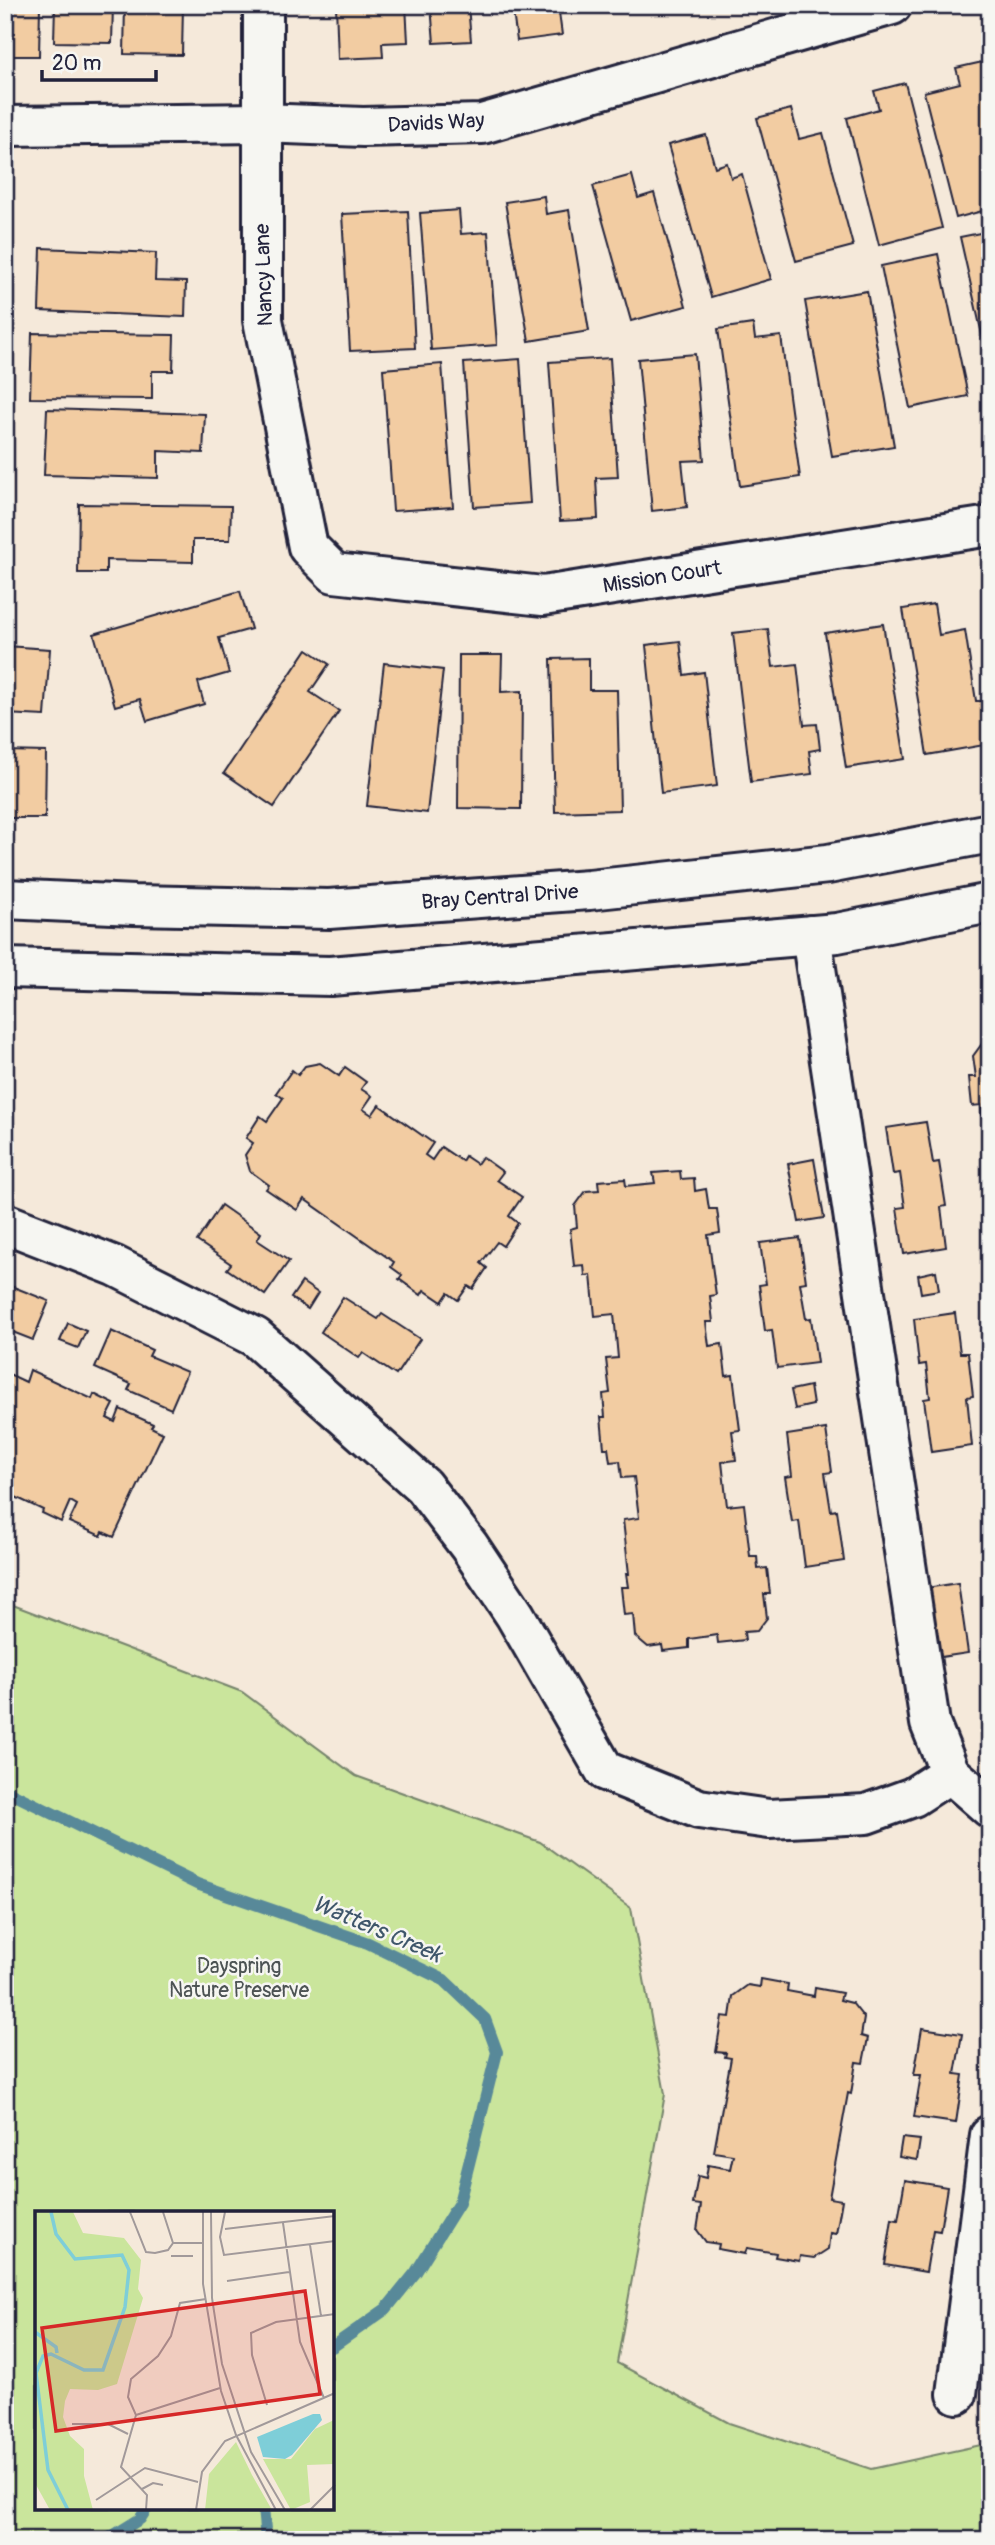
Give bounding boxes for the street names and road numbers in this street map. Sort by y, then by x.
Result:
street label: Davids Way [387,107,485,139]
street label: Nancy Lane [249,223,279,327]
street label: Mission Court [601,554,724,600]
street label: Bray Central Drive [421,878,580,916]

